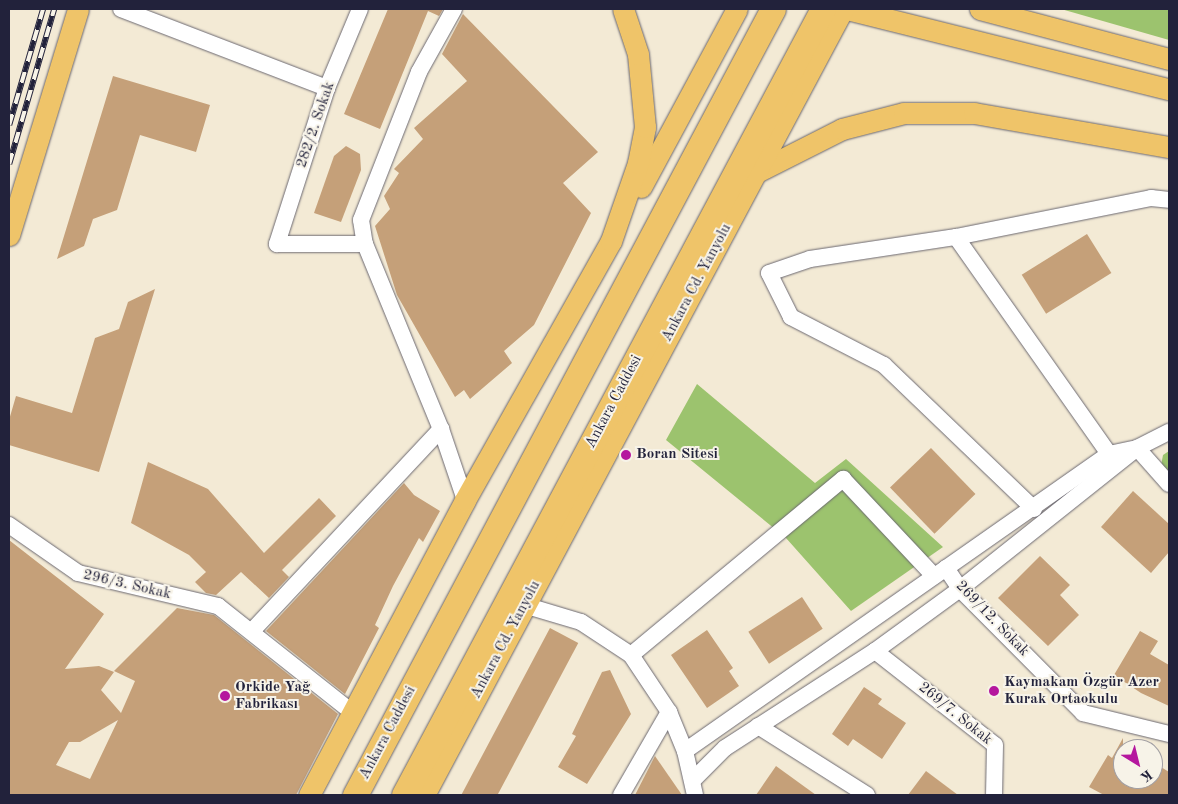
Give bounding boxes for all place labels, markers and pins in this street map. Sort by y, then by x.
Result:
place label: Boran Sitesi [636,446,718,464]
marker: Boran Sitesi [620,449,632,461]
place label: Kaymakam Özgür Azer Kurak Ortaokulu [1004,673,1159,708]
place label: Orkide Yağ Fabrikası [235,678,310,713]
marker: Kaymakam Özgür Azer Kurak Ortaokulu [988,685,1000,697]
marker: Orkide Yağ Fabrikası [219,690,231,702]

